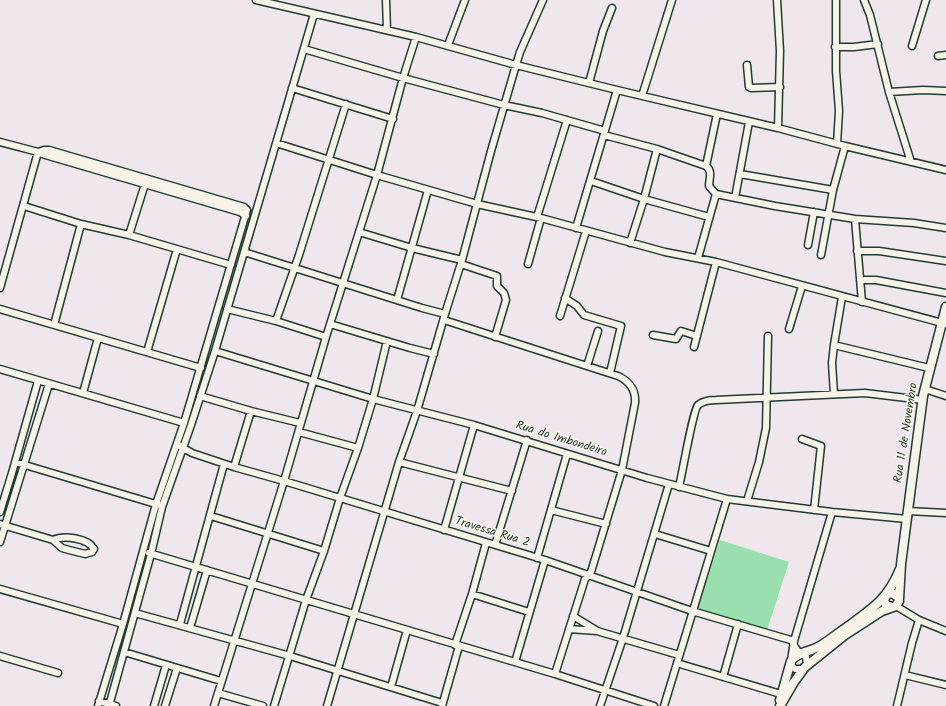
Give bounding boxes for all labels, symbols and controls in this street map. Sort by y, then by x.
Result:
street label: Rua 11 de Novembro [892,382,922,484]
street label: Rua do Imbondeiro [514,419,608,461]
street label: Travessa Rua 2 [453,515,531,551]

